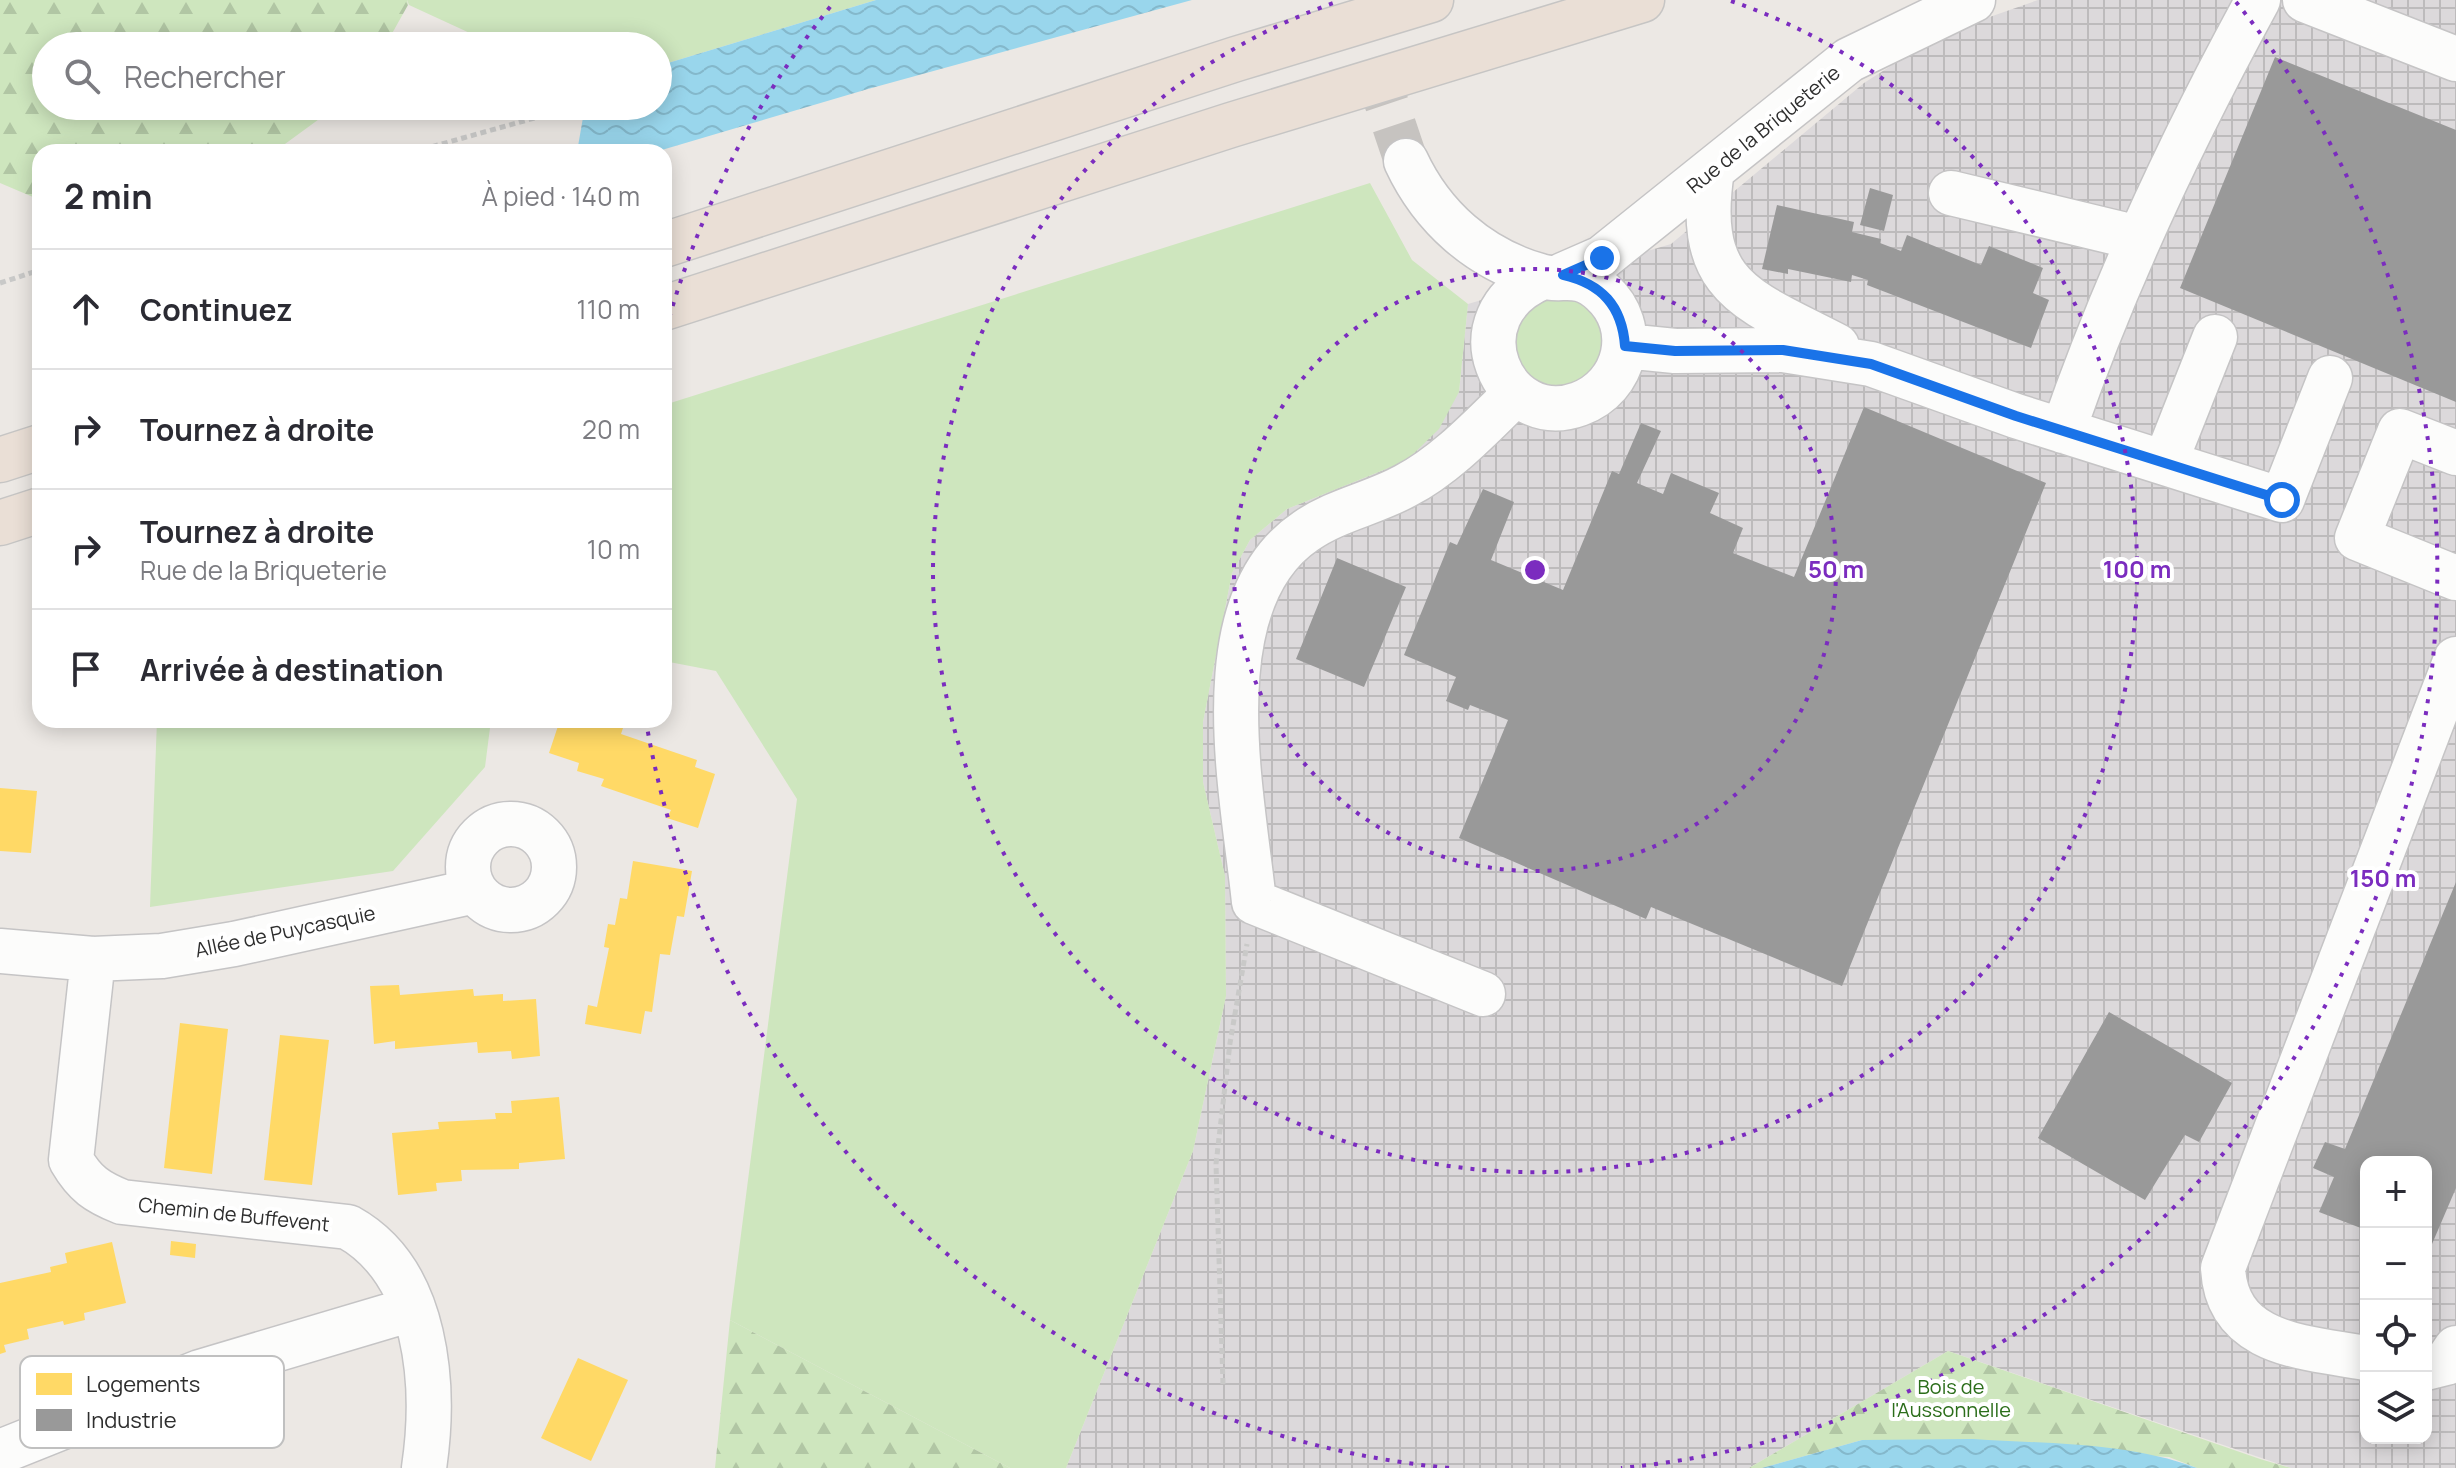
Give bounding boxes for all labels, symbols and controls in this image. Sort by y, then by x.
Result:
search box [32,32,672,120]
icon: search [60,54,104,98]
text: Rechercher [124,56,286,97]
street label: Rue de la Briqueterie [1681,59,1845,199]
text: 2 min [64,173,152,219]
text: À pied · 140 m [481,178,640,214]
route end [1584,240,1620,276]
icon: ahead [64,287,108,331]
text: Continuez [140,289,292,330]
text: 110 m [577,291,640,327]
icon: right [64,407,108,451]
text: Tournez à droite [140,409,374,450]
text: 20 m [582,411,640,447]
route start [2264,482,2300,518]
text: Tournez à droite [140,511,374,552]
icon: right [64,527,108,571]
text: 10 m [587,531,640,567]
text: Rue de la Briqueterie [140,552,387,588]
text: 50 m [1808,552,1864,585]
text: 100 m [2103,552,2171,585]
centre of rings [1521,556,1549,584]
icon: arrive [64,647,108,691]
text: Arrivée à destination [140,649,443,690]
text: 150 m [2350,861,2416,894]
street label: Allée de Puycasquie [192,899,378,963]
map controls [2360,1156,2432,1444]
button: + [2360,1156,2432,1228]
street label: Chemin de Buffevent [137,1191,331,1237]
button: − [2360,1228,2432,1300]
button: locate [2360,1300,2432,1372]
legend [20,1356,284,1448]
text: Logements [86,1369,200,1399]
button: layers [2360,1372,2432,1444]
park label: Bois de l'Aussonnelle [1891,1373,2011,1423]
text: Industrie [86,1405,177,1435]

